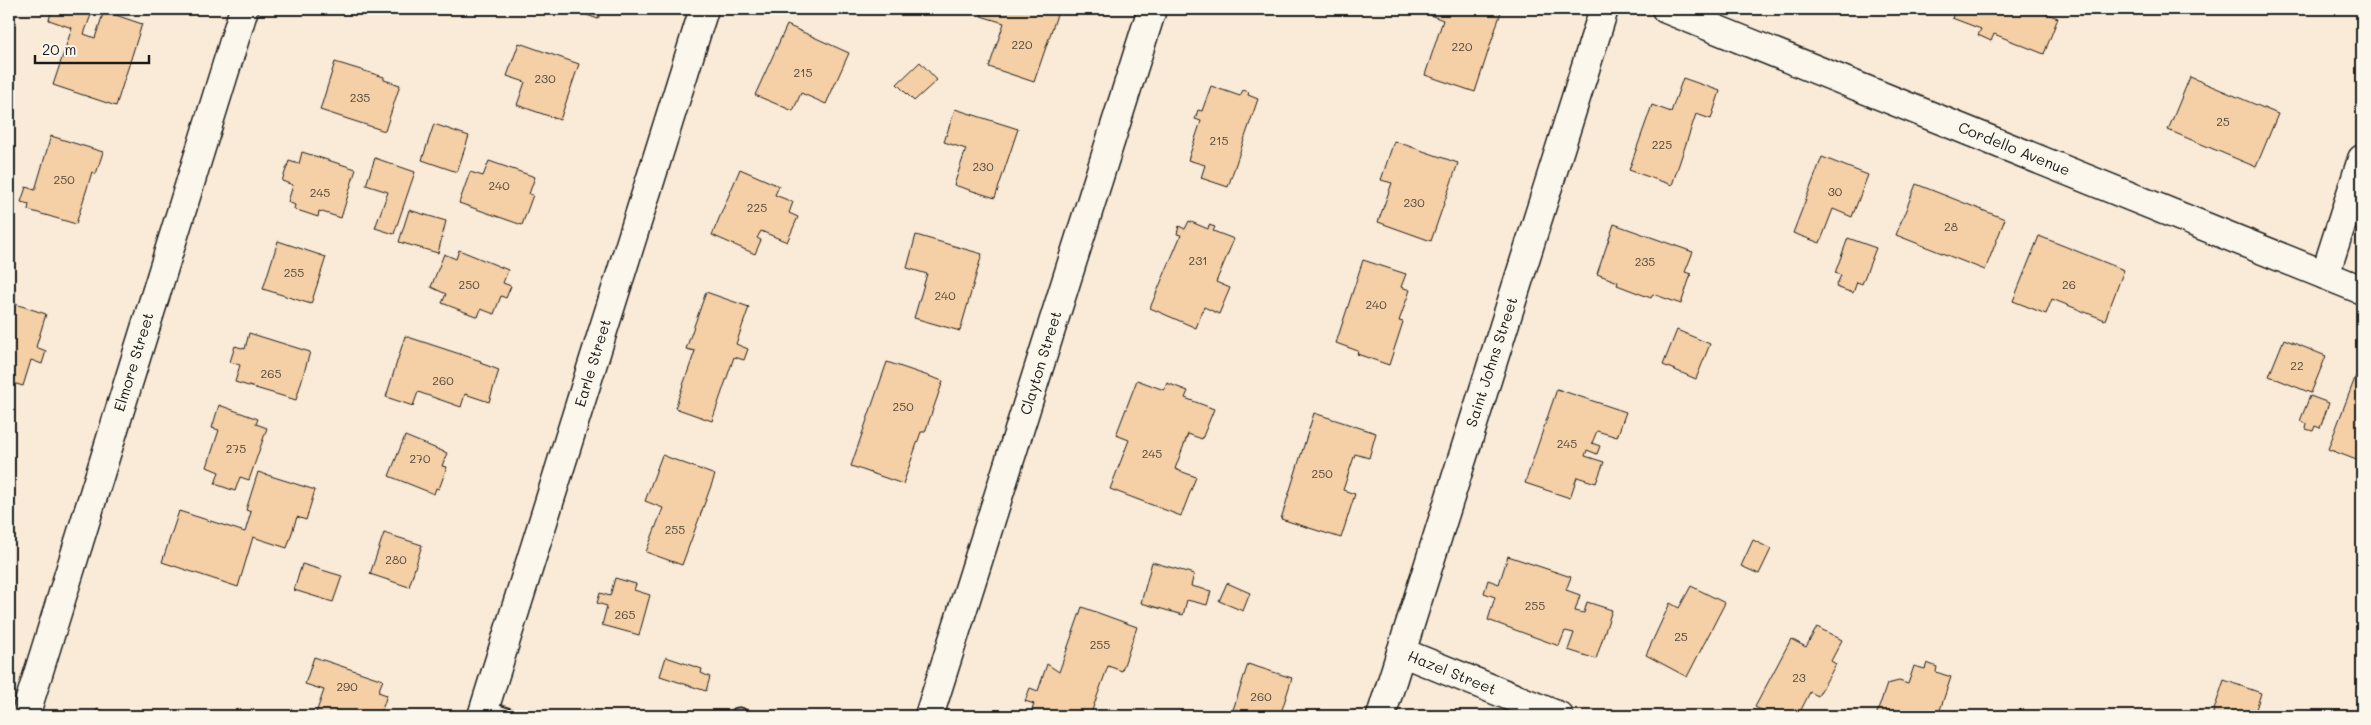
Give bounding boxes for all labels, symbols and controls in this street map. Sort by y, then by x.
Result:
scale bar [35,32,149,64]
house number: 220 [1012,36,1033,52]
house number: 220 [1452,38,1473,54]
text: 20 m [42,39,76,59]
house number: 215 [793,64,813,80]
house number: 230 [534,70,556,86]
house number: 235 [350,89,370,105]
house number: 25 [2216,113,2230,129]
street label: Cordello Avenue [1955,117,2073,180]
house number: 215 [1209,132,1229,148]
house number: 225 [1652,136,1672,152]
house number: 230 [972,158,994,174]
house number: 250 [53,171,75,187]
house number: 240 [488,177,510,193]
house number: 30 [1828,183,1843,199]
house number: 245 [310,184,330,200]
house number: 230 [1403,194,1425,210]
house number: 225 [747,199,767,215]
house number: 28 [1944,218,1958,234]
house number: 231 [1188,252,1208,268]
house number: 235 [1635,253,1655,269]
house number: 255 [284,264,304,280]
house number: 250 [458,276,480,292]
house number: 26 [2062,276,2076,292]
house number: 240 [934,287,956,303]
street label: Saint Johns Street [1461,294,1522,429]
house number: 240 [1365,296,1387,312]
street label: Clayton Street [1015,308,1065,417]
street label: Elmore Street [108,310,158,414]
street label: Earle Street [569,316,615,409]
house number: 22 [2290,357,2304,373]
house number: 265 [261,365,281,381]
house number: 260 [432,372,454,388]
house number: 250 [892,398,914,414]
house number: 245 [1557,435,1577,451]
house number: 275 [226,440,246,456]
house number: 245 [1142,445,1162,461]
house number: 270 [410,450,431,466]
house number: 250 [1311,465,1333,481]
house number: 255 [665,521,685,537]
house number: 280 [385,551,407,567]
house number: 255 [1525,597,1545,613]
house number: 265 [615,606,635,622]
house number: 25 [1674,628,1688,644]
house number: 255 [1090,636,1110,652]
street label: Hazel Street [1405,645,1500,699]
house number: 23 [1792,669,1806,685]
house number: 290 [336,678,358,694]
house number: 260 [1250,688,1272,704]

